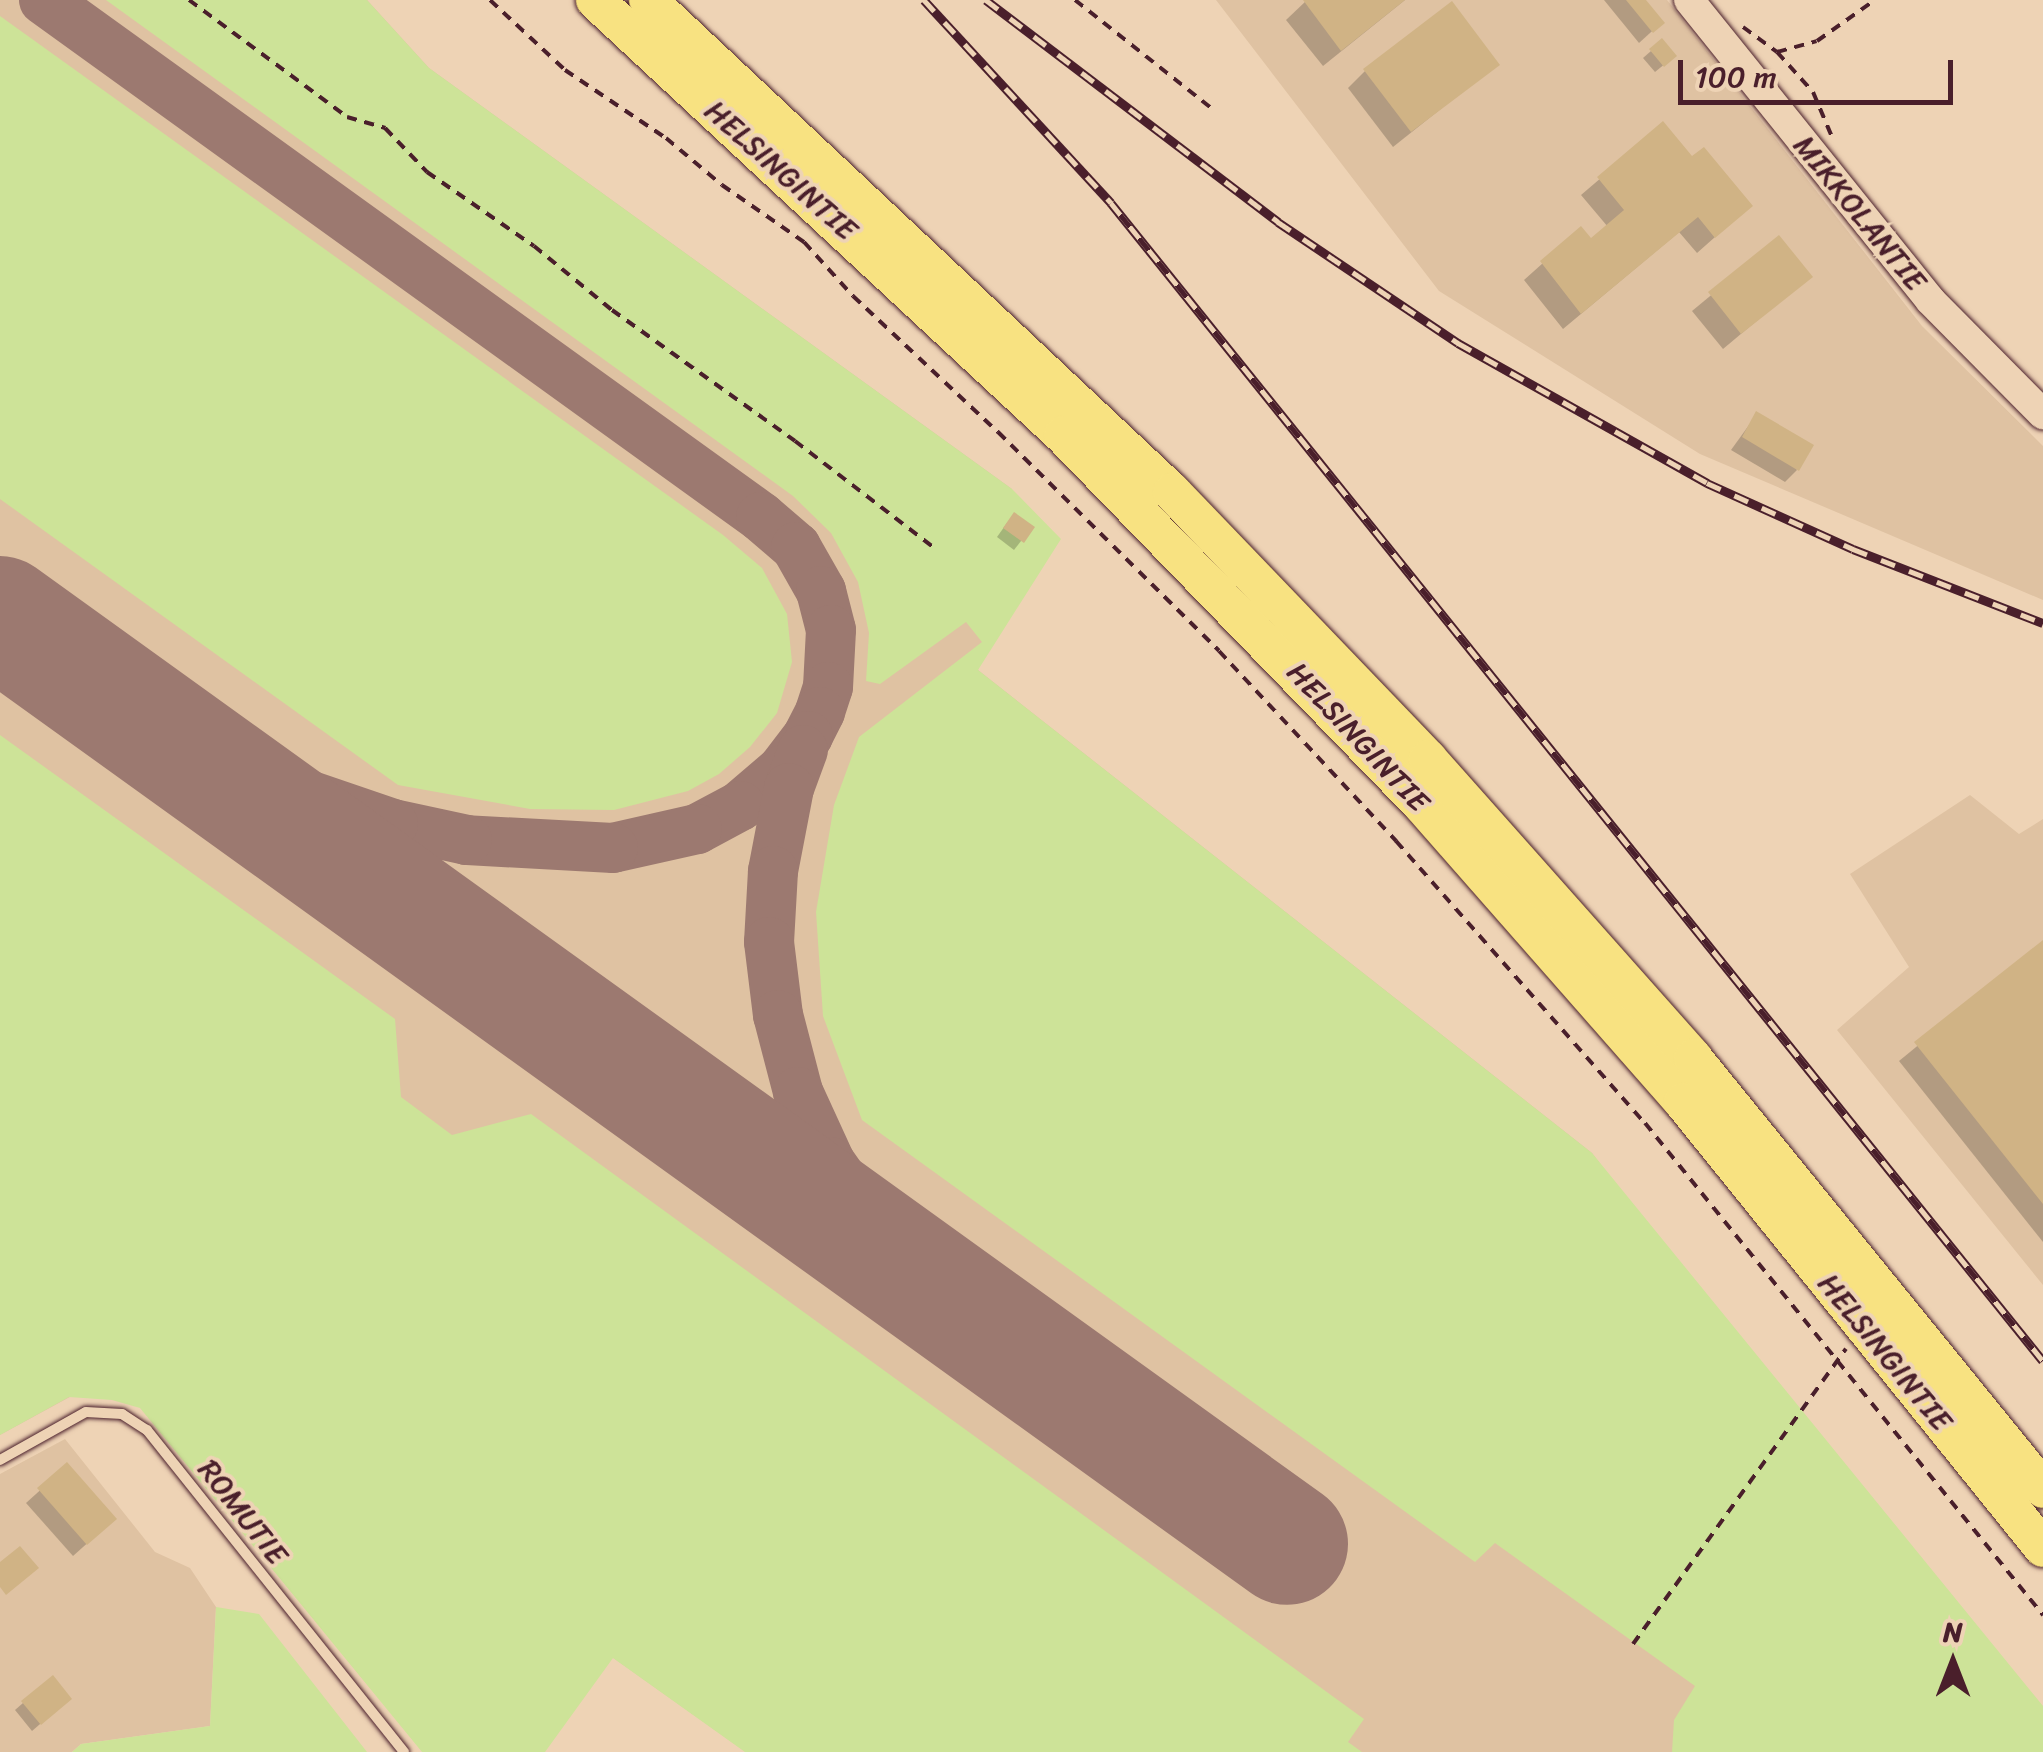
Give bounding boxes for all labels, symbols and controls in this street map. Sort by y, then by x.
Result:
scale bar [1683,40,1958,102]
text: 100 m [1695,50,1777,104]
street label: HELSINGINTIE [698,92,864,248]
street label: MIKKOLANTIE [1786,128,1934,298]
street label: HELSINGINTIE [1279,655,1437,819]
street label: HELSINGINTIE [1811,1266,1959,1438]
street label: ROMUTIE [191,1452,295,1572]
text: N [1943,1607,1963,1656]
north arrow [1903,1612,2003,1712]

